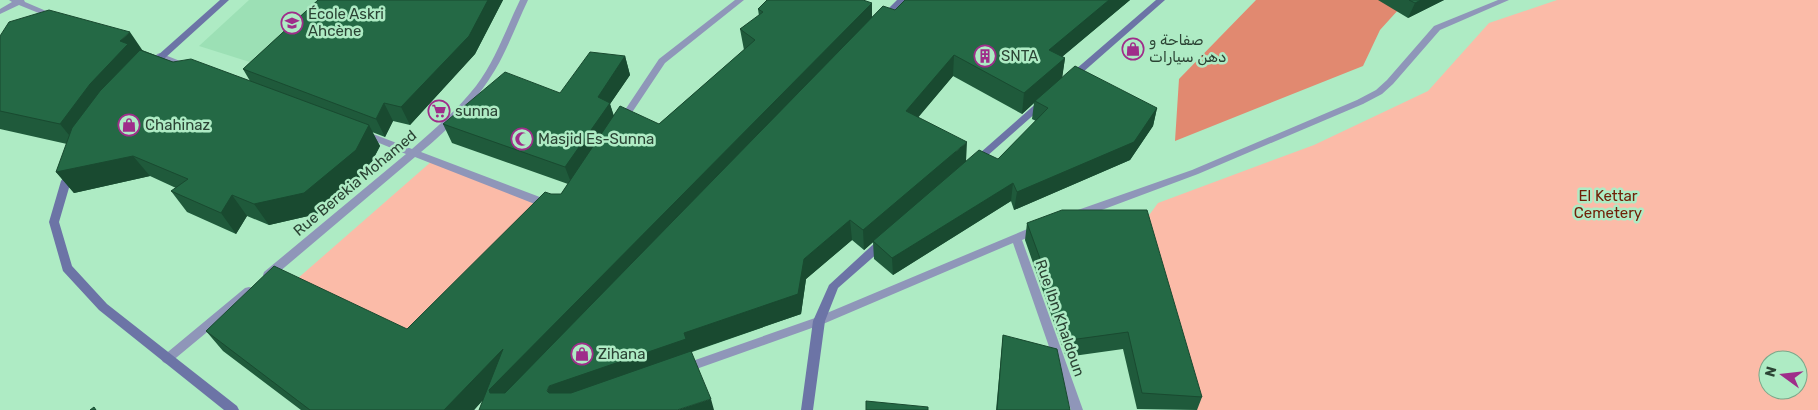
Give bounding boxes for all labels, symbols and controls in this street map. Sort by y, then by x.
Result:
place label: École Askri Ahcène [308,5,384,40]
school or university icon: École Askri Ahcène [280,11,304,35]
place label: صفاحة و دهن سيارات [1149,31,1226,66]
shop icon: صفاحة و دهن سيارات [1121,37,1145,61]
building icon: SNTA [973,44,997,68]
place label: SNTA [1001,47,1038,65]
supermarket icon: sunna [427,99,451,123]
place label: sunna [455,102,498,120]
shop icon: Chahinaz [117,113,141,137]
place label: Chahinaz [145,116,211,134]
street label: Rue Berekia Mohamed [290,126,420,240]
mosque icon: Masjid Es-Sunna [510,127,534,151]
place label: Masjid Es-Sunna [538,130,654,148]
park label: El Kettar Cemetery [1574,187,1642,222]
street label: Rue Ibn Khaldoun [1032,257,1088,379]
shop icon: Zihana [570,342,594,366]
place label: Zihana [598,345,645,363]
north arrow [1758,350,1808,400]
text: N [1761,365,1780,379]

